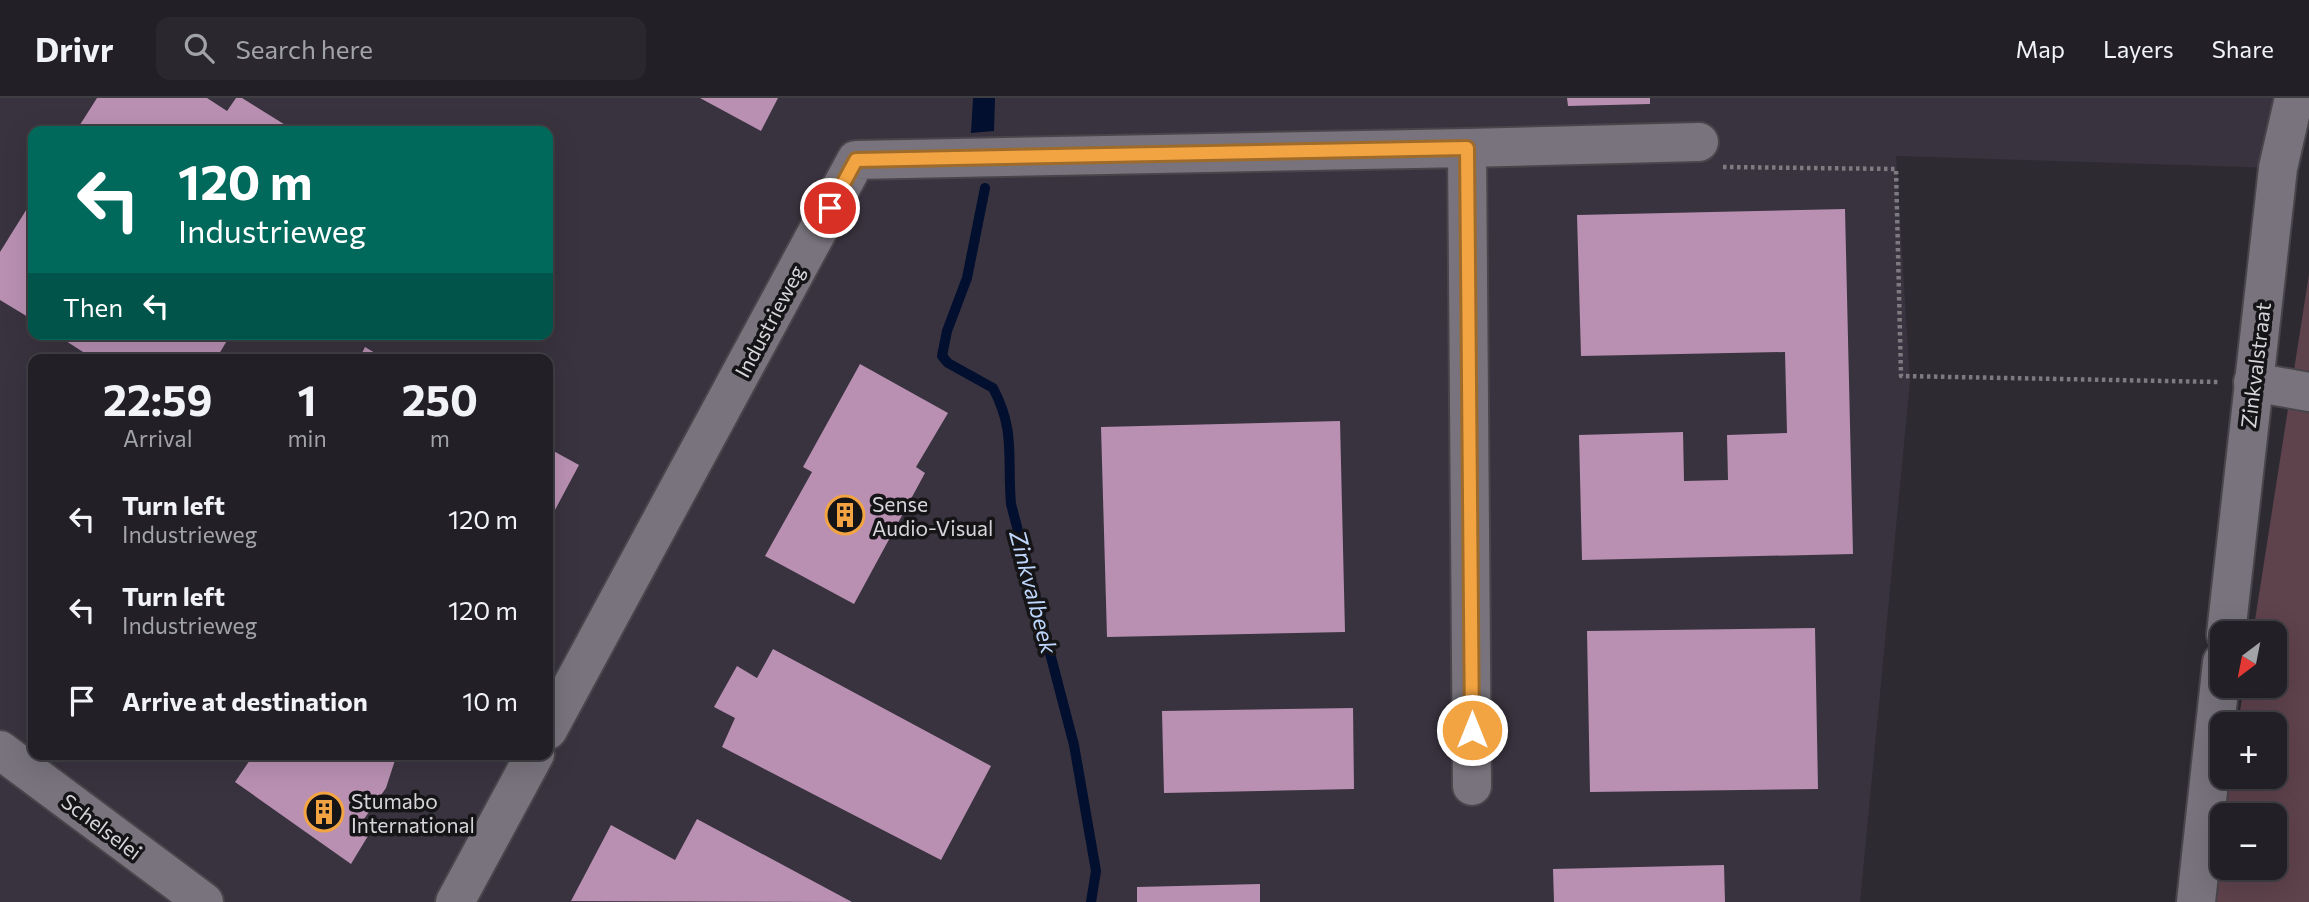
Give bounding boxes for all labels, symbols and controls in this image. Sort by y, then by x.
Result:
search box [156,17,646,80]
text: Drivr [35,28,114,69]
icon: search [180,29,218,67]
text: Search here [236,33,373,64]
text: Map [2016,34,2065,63]
text: Layers [2103,34,2174,63]
text: Share [2212,34,2274,63]
text: 120 m [178,150,312,210]
icon: left [63,154,154,245]
pin [800,178,860,238]
icon: arrive [811,189,849,227]
text: Industrieweg [178,210,366,250]
street label: Industrieweg [729,261,809,381]
icon: left [137,287,175,325]
text: Then [63,291,123,322]
street label: Zinkvalstraat [2235,301,2275,429]
text: 22:59 [103,373,212,425]
text: 1 [297,373,317,425]
text: 250 [402,373,478,425]
text: Arrival [123,424,193,452]
text: min [287,424,327,452]
text: m [430,424,450,452]
text: Turn left [122,489,225,520]
place label: Sense Audio-Visual [872,491,993,540]
building icon: Sense Audio-Visual [824,494,866,536]
icon: left [63,500,101,538]
text: 120 m [448,503,518,534]
text: Industrieweg [122,520,257,548]
water label: Zinkvalbeek [1004,526,1064,657]
text: Turn left [122,580,225,611]
icon: left [63,591,101,629]
text: 120 m [448,594,518,625]
text: Industrieweg [122,611,257,639]
north arrow [2210,621,2287,698]
map controls [2210,621,2287,880]
icon: arrive [63,682,101,720]
text: Arrive at destination [122,685,368,716]
text: 10 m [462,685,518,716]
position arrow [1435,693,1509,767]
button: + [2210,712,2287,789]
street label: Schelselei [57,788,147,864]
place label: Stumabo International [351,788,475,837]
building icon: Stumabo International [303,791,345,833]
button: − [2210,803,2287,880]

